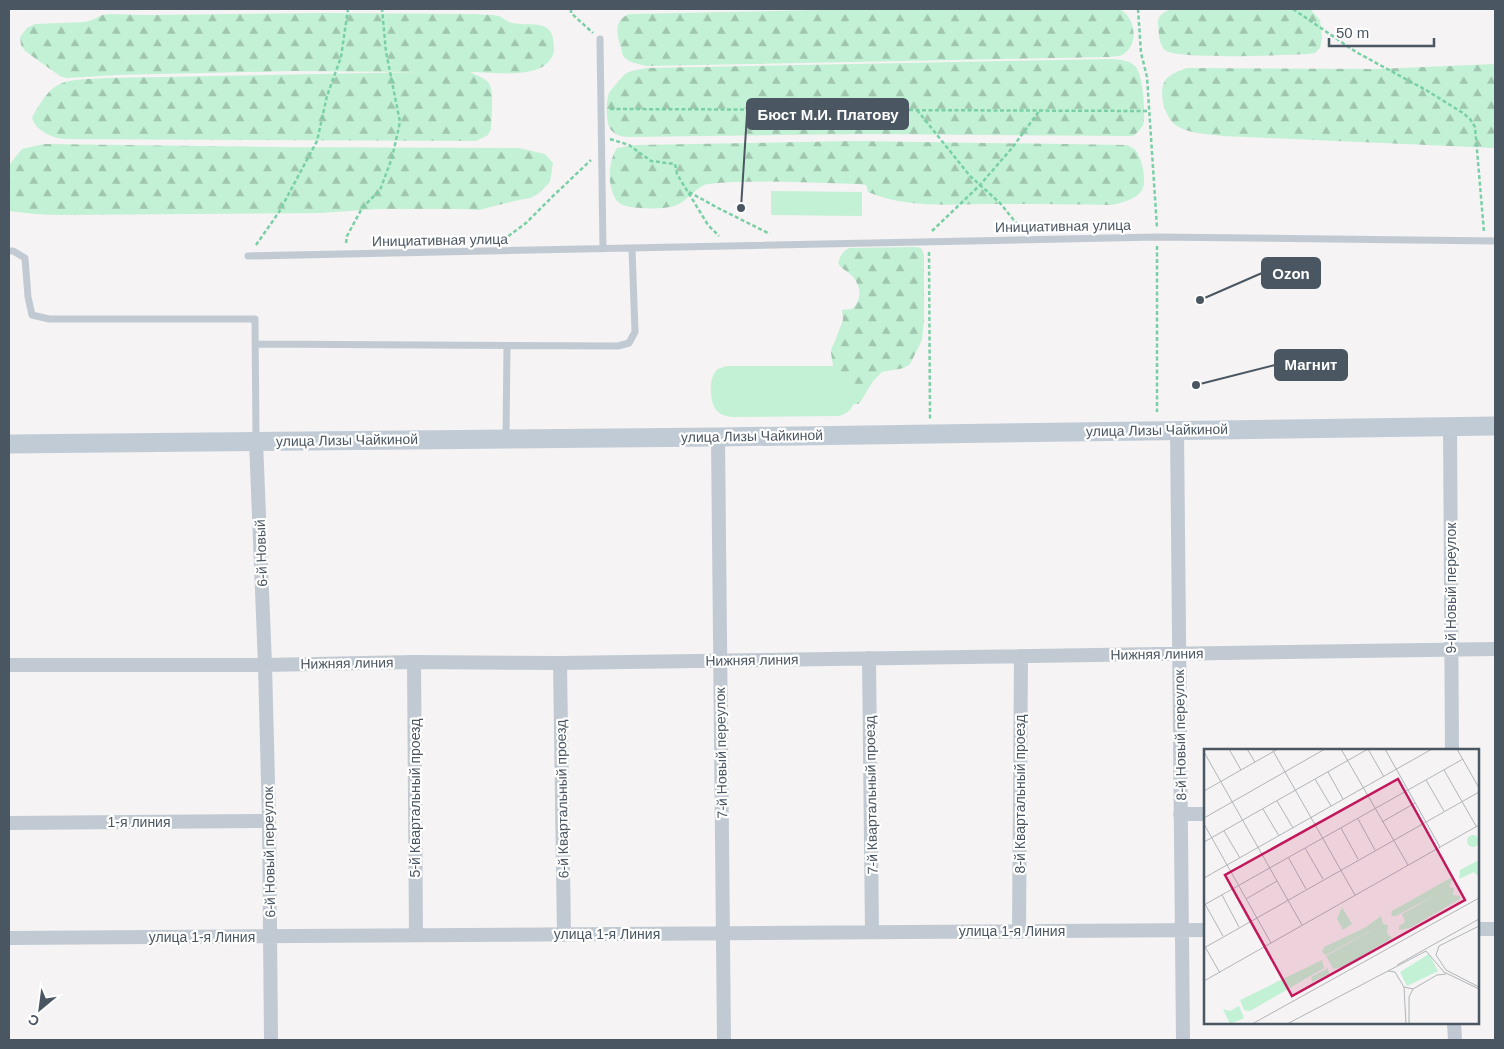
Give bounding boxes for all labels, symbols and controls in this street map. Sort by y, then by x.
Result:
scale bar [1329,15,1434,47]
text: 50 m [1336,24,1369,41]
callout: Бюст М.И. Платову [747,99,908,129]
text: Бюст М.И. Платову [757,106,899,123]
street label: Инициативная улица [995,217,1131,235]
street label: Инициативная улица [372,231,508,249]
callout: Ozon [1262,258,1320,288]
text: Ozon [1272,265,1310,282]
callout: Магнит [1275,350,1347,380]
text: Магнит [1285,356,1337,373]
street label: улица Лизы Чайкиной [1086,421,1228,439]
street label: улица Лизы Чайкиной [681,427,823,445]
street label: улица Лизы Чайкиной [276,431,418,449]
street label: 6-й Новый [252,519,270,587]
street label: 9-й Новый переулок [1443,522,1459,653]
street label: Нижняя линия [1110,645,1204,663]
street label: Нижняя линия [705,651,799,669]
street label: Нижняя линия [300,654,394,672]
street label: 8-й Новый переулок [1171,669,1189,801]
street label: 7-й Новый переулок [712,687,730,819]
street label: 7-й Квартальный проезд [862,715,880,875]
street label: 8-й Квартальный проезд [1012,715,1028,873]
street label: 5-й Квартальный проезд [407,719,423,877]
street label: 6-й Квартальный проезд [553,719,571,879]
inset map [1204,749,1479,1024]
street label: 6-й Новый переулок [260,786,278,918]
street label: 1-я линия [107,814,171,830]
street label: улица 1-я Линия [959,923,1065,939]
street label: улица 1-я Линия [554,926,660,942]
street label: улица 1-я Линия [149,929,255,945]
north arrow [15,984,65,1034]
text: С [25,1011,42,1030]

